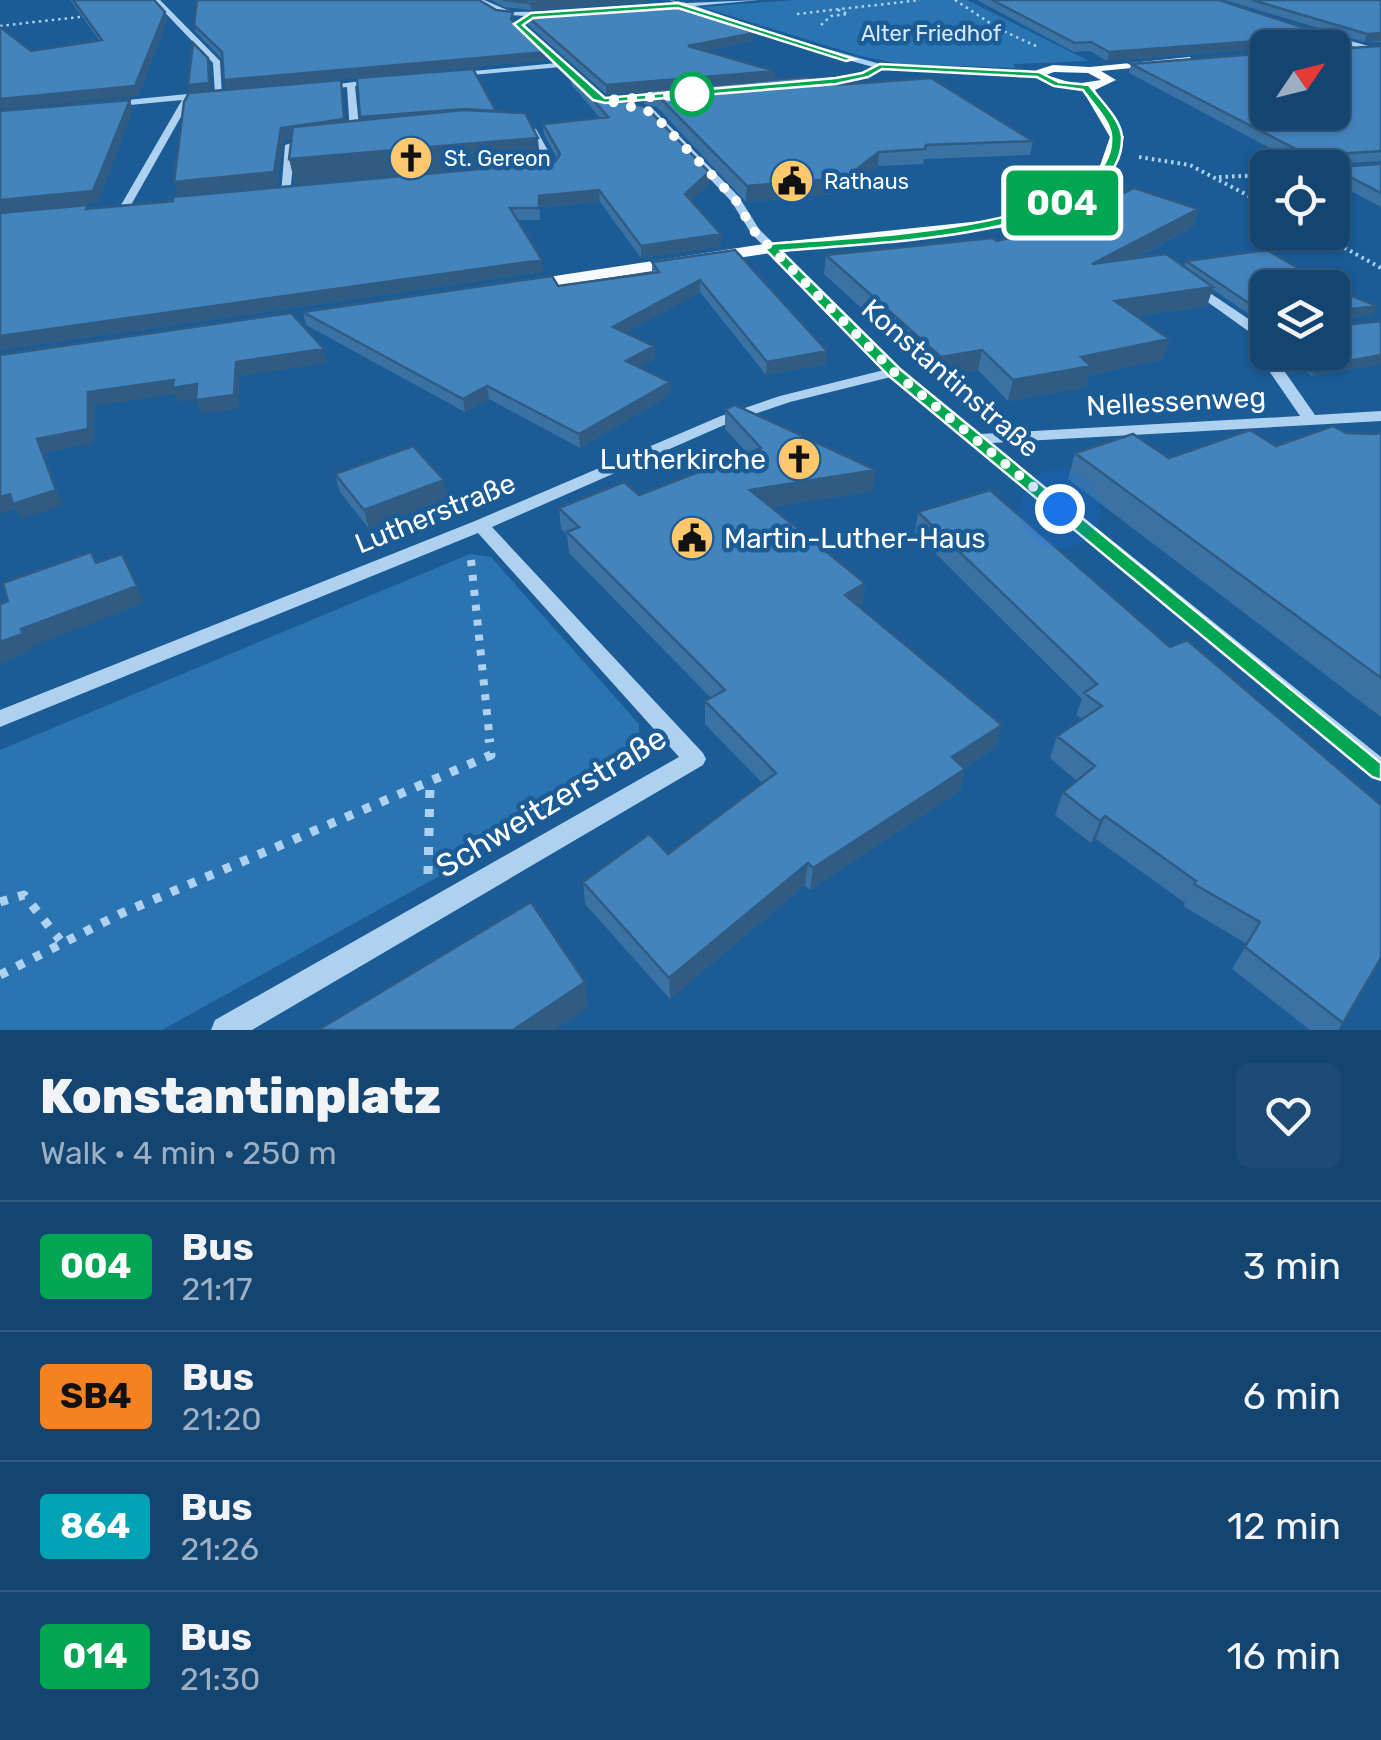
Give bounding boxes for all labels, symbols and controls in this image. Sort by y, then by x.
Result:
park label: Alter Friedhof [861,20,1002,47]
north arrow [1250,30,1350,130]
map controls [1250,30,1350,370]
unlabelled marker [671,73,713,115]
church icon: St. Gereon [388,135,434,181]
place label: St. Gereon [444,145,551,172]
button: locate [1250,150,1350,250]
public building icon: Rathaus [769,158,815,204]
place label: Rathaus [824,168,909,195]
line badge: 004 [1004,170,1120,236]
text: 004 [1026,182,1098,224]
button: layers [1250,270,1350,370]
street label: Konstantinstraße [855,292,1046,464]
street label: Nellessenweg [1085,380,1267,423]
church icon: Lutherkirche [776,436,822,482]
place label: Lutherkirche [600,443,766,476]
street label: Lutherstraße [350,466,520,561]
your location [1035,484,1085,534]
public building icon: Martin-Luther-Haus [669,515,715,561]
place label: Martin-Luther-Haus [724,522,986,555]
street label: Schweitzerstraße [429,718,673,886]
button: heart [1236,1063,1341,1168]
text: Konstantinplatz [40,1068,441,1125]
text: Walk · 4 min · 250 m [40,1134,337,1172]
text: Bus [182,1224,254,1270]
text: 3 min [1243,1243,1341,1289]
text: 004 [60,1245,132,1287]
text: 21:17 [182,1270,252,1308]
text: Bus [182,1354,254,1400]
text: 6 min [1243,1373,1341,1419]
text: SB4 [60,1375,132,1417]
text: 21:20 [182,1400,262,1438]
text: Bus [180,1484,253,1530]
text: 12 min [1227,1503,1341,1549]
text: 864 [60,1505,130,1547]
text: 21:26 [180,1530,259,1568]
text: Bus [180,1614,252,1660]
text: 16 min [1227,1633,1341,1679]
text: 014 [62,1635,128,1677]
text: 21:30 [180,1660,260,1698]

